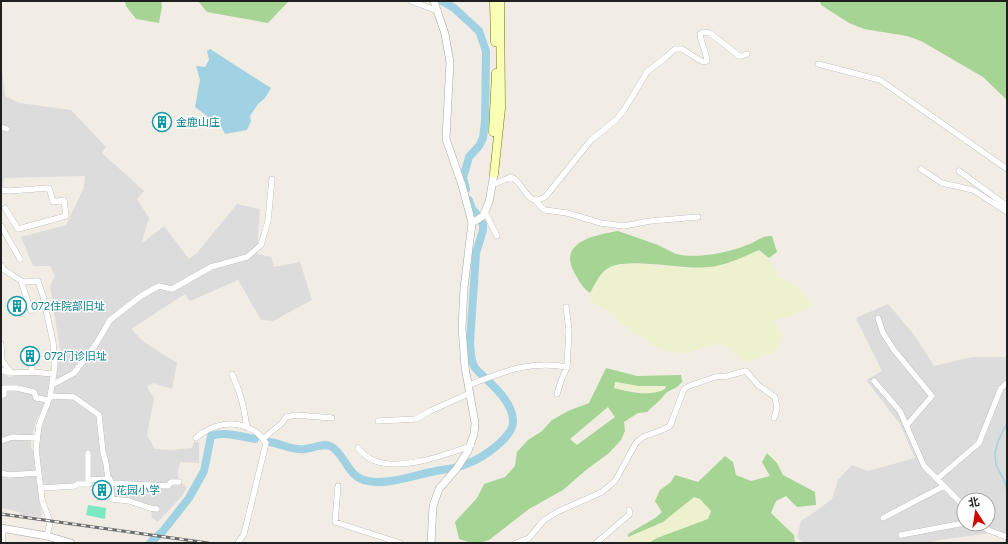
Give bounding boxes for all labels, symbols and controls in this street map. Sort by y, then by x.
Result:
building icon: 金鹿山庄 [151,111,173,133]
place label: 金鹿山庄 [176,116,220,129]
building icon: 072住院部旧址 [6,295,28,317]
place label: 072住院部旧址 [31,300,105,313]
building icon: 072门诊旧址 [19,345,41,367]
place label: 072门诊旧址 [44,350,107,363]
building icon: 花园小学 [91,479,113,501]
place label: 花园小学 [116,484,160,497]
north arrow [956,492,996,532]
text: 北 [967,495,981,510]

